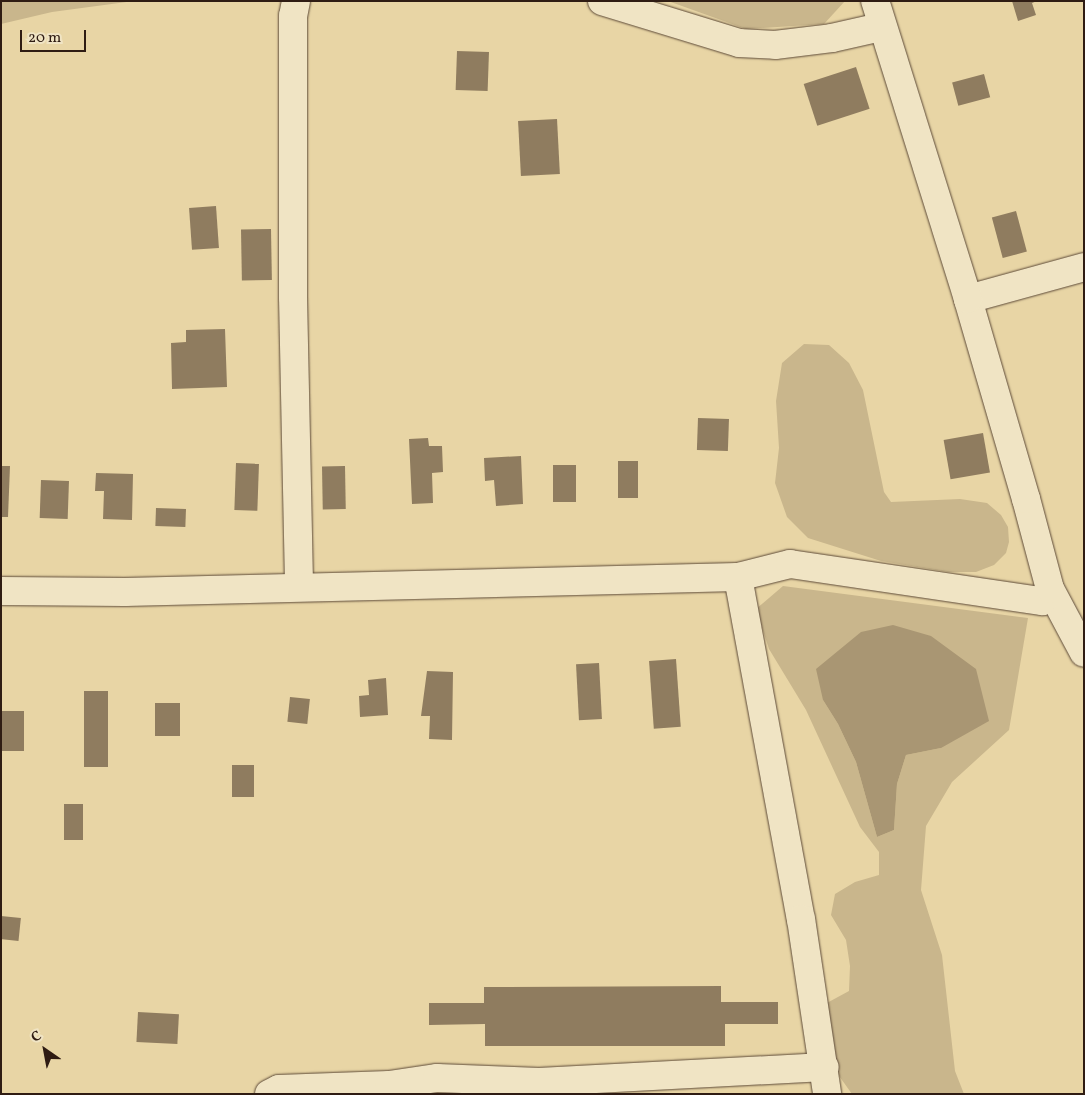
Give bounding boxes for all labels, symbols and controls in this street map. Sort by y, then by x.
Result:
scale bar [22,20,89,52]
text: 20 m [28,28,61,49]
north arrow [20,1025,70,1075]
text: С [28,1027,46,1047]

